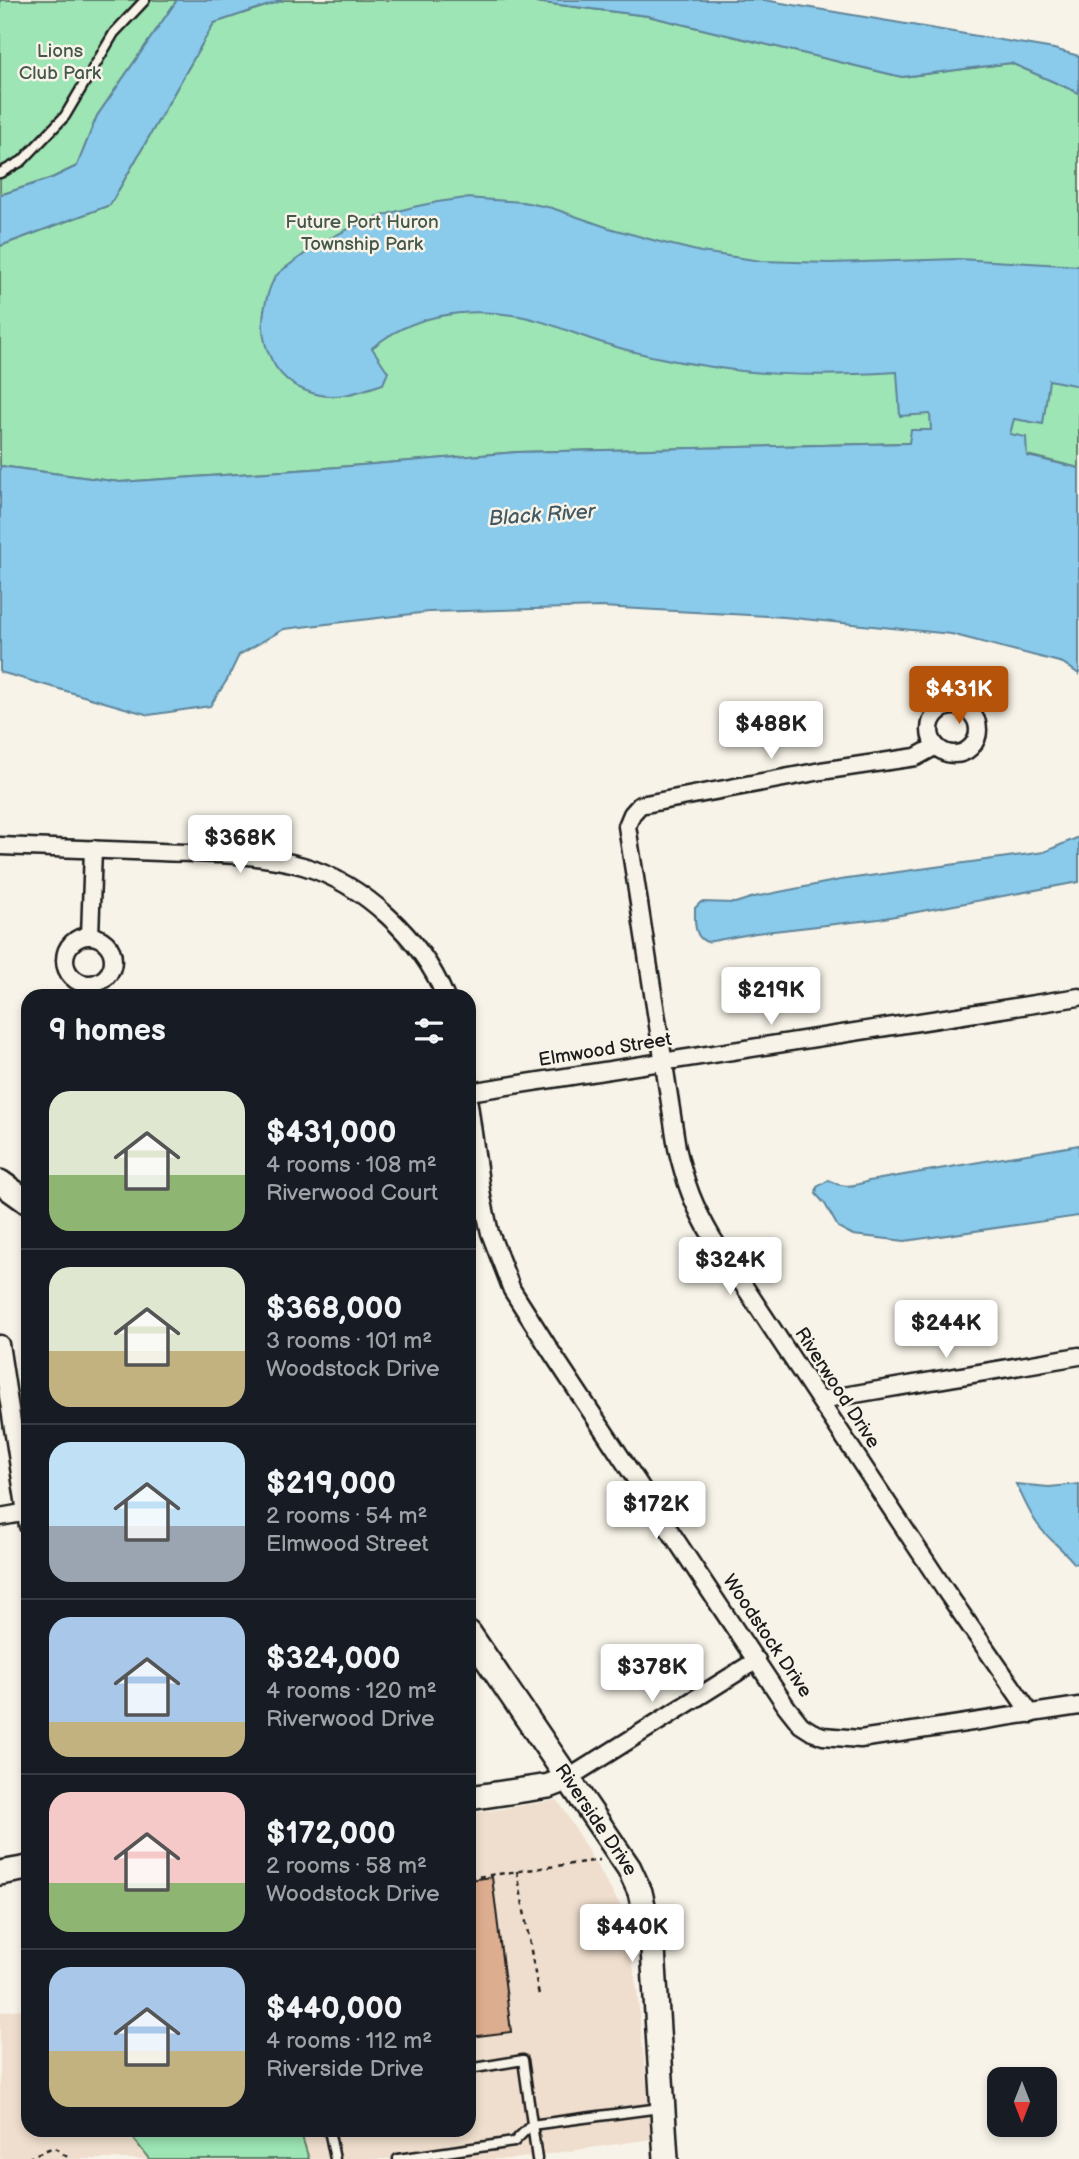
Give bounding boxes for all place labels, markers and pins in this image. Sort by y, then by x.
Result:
pin: $431K [910,666,1008,726]
pin: $488K [722,702,820,761]
pin: $368K [191,816,289,875]
pin: $219K [722,968,820,1027]
pin: $324K [681,1238,779,1297]
pin: $244K [897,1300,995,1360]
pin: $172K [607,1482,705,1541]
pin: $378K [603,1644,701,1704]
pin: $440K [583,1904,681,1964]

